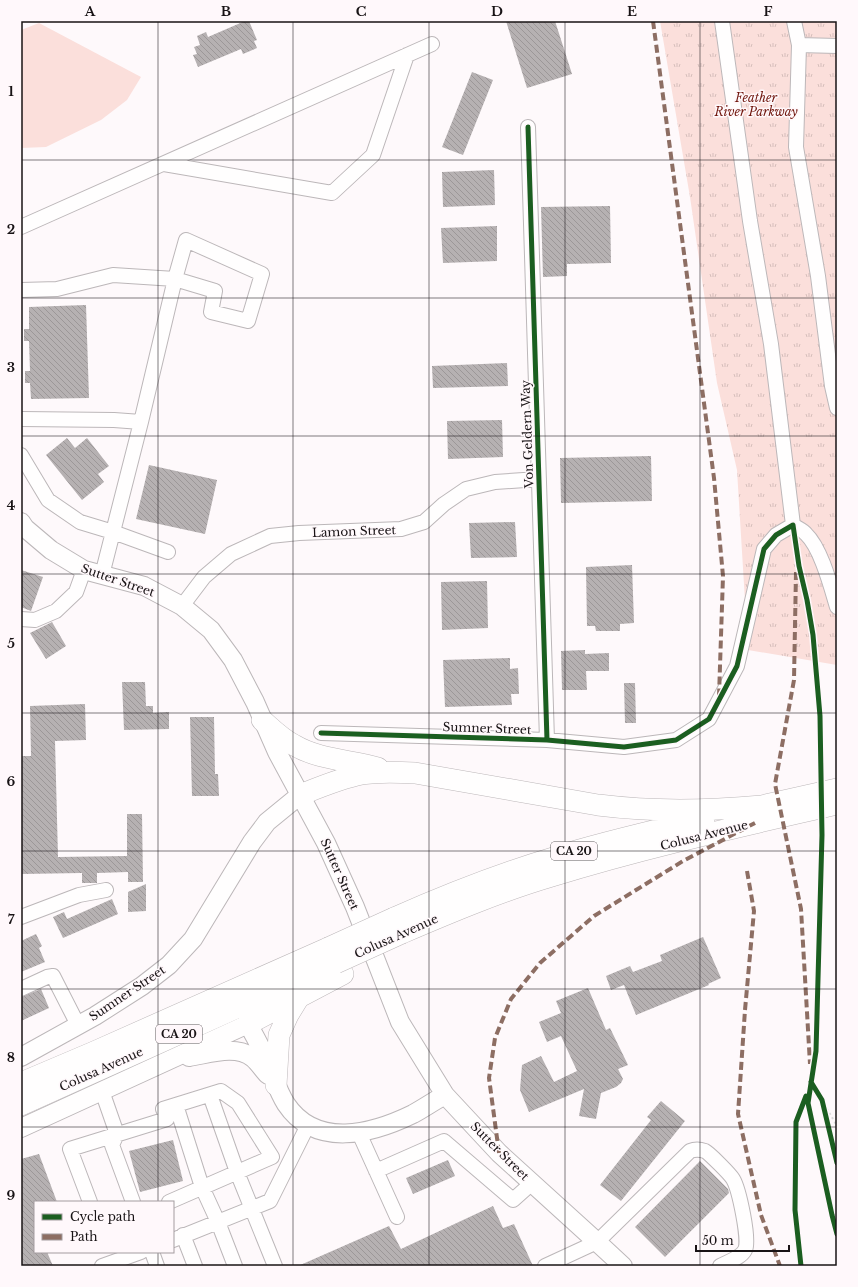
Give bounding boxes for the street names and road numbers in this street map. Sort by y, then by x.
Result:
street label: Von Geldern Way [518,379,536,489]
street label: Lamon Street [312,522,397,540]
street label: Sutter Street [79,560,157,600]
street label: Sumner Street [442,719,532,737]
street label: Colusa Avenue [658,817,750,853]
street label: Sutter Street [318,836,363,912]
road number: CA 20 [551,842,597,860]
street label: Colusa Avenue [352,911,440,961]
street label: Sumner Street [86,962,168,1024]
road number: CA 20 [156,1025,202,1043]
street label: Colusa Avenue [57,1044,145,1094]
street label: Sutter Street [468,1119,533,1184]

